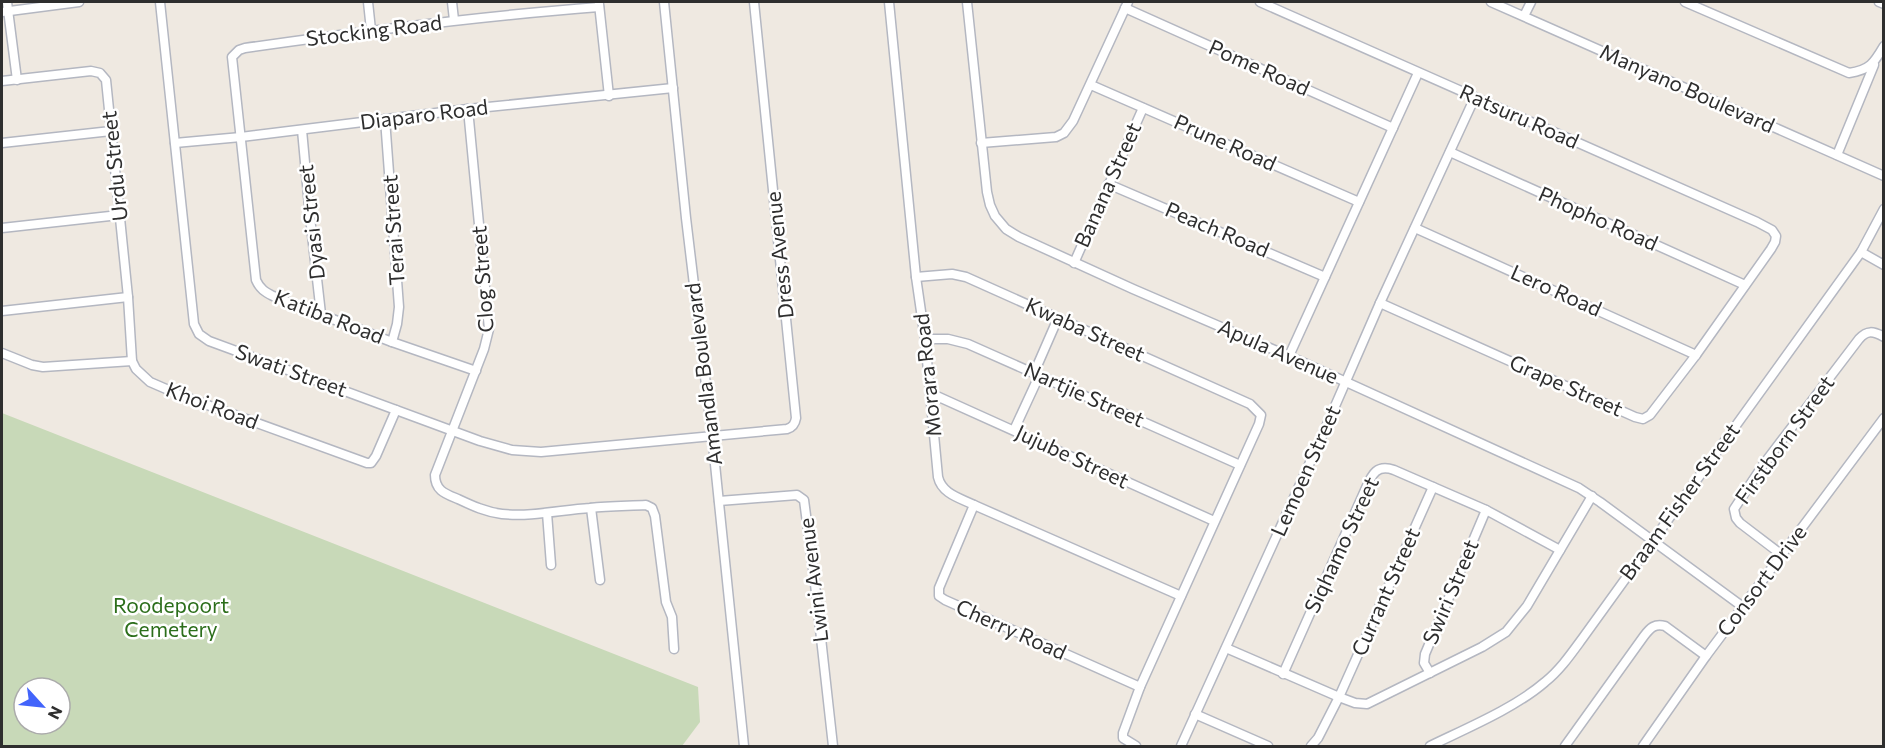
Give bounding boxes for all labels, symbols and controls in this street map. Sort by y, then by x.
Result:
street label: Stocking Road [304,9,443,50]
street label: Pome Road [1205,33,1314,100]
street label: Manyano Boulevard [1596,38,1779,137]
street label: Ratsuru Road [1456,78,1583,153]
street label: Diaparo Road [358,93,489,134]
street label: Prune Road [1171,108,1281,175]
street label: Urdu Street [95,110,132,222]
street label: Banana Street [1068,118,1145,251]
street label: Dyasi Street [292,163,329,281]
street label: Terai Street [376,174,409,286]
street label: Phopho Road [1535,180,1662,255]
street label: Dress Avenue [759,190,798,320]
street label: Peach Road [1162,196,1273,262]
street label: Clog Street [465,225,498,333]
street label: Lero Road [1507,259,1606,321]
street label: Amandla Boulevard [679,281,726,467]
street label: Katiba Road [271,283,388,348]
street label: Kwaba Street [1022,291,1149,366]
street label: Morara Road [908,312,945,438]
street label: Apula Avenue [1215,313,1343,388]
street label: Swati Street [232,338,351,401]
street label: Grape Street [1506,349,1627,421]
street label: Nartjie Street [1021,356,1149,431]
street label: Firstborn Street [1729,370,1839,508]
street label: Khoi Road [163,376,262,434]
street label: Lemoen Street [1265,401,1345,540]
street label: Braam Fisher Street [1613,418,1744,584]
street label: Jujube Street [1012,419,1133,493]
street label: Siqhamo Street [1298,472,1383,616]
street label: Lwini Avenue [792,517,833,644]
street label: Consort Drive [1711,520,1811,641]
street label: Currant Street [1345,523,1424,659]
street label: Swiri Street [1416,535,1483,647]
park label: Roodepoort Cemetery [113,592,229,641]
street label: Cherry Road [953,593,1071,664]
north arrow [12,676,72,736]
text: N [45,703,67,723]

